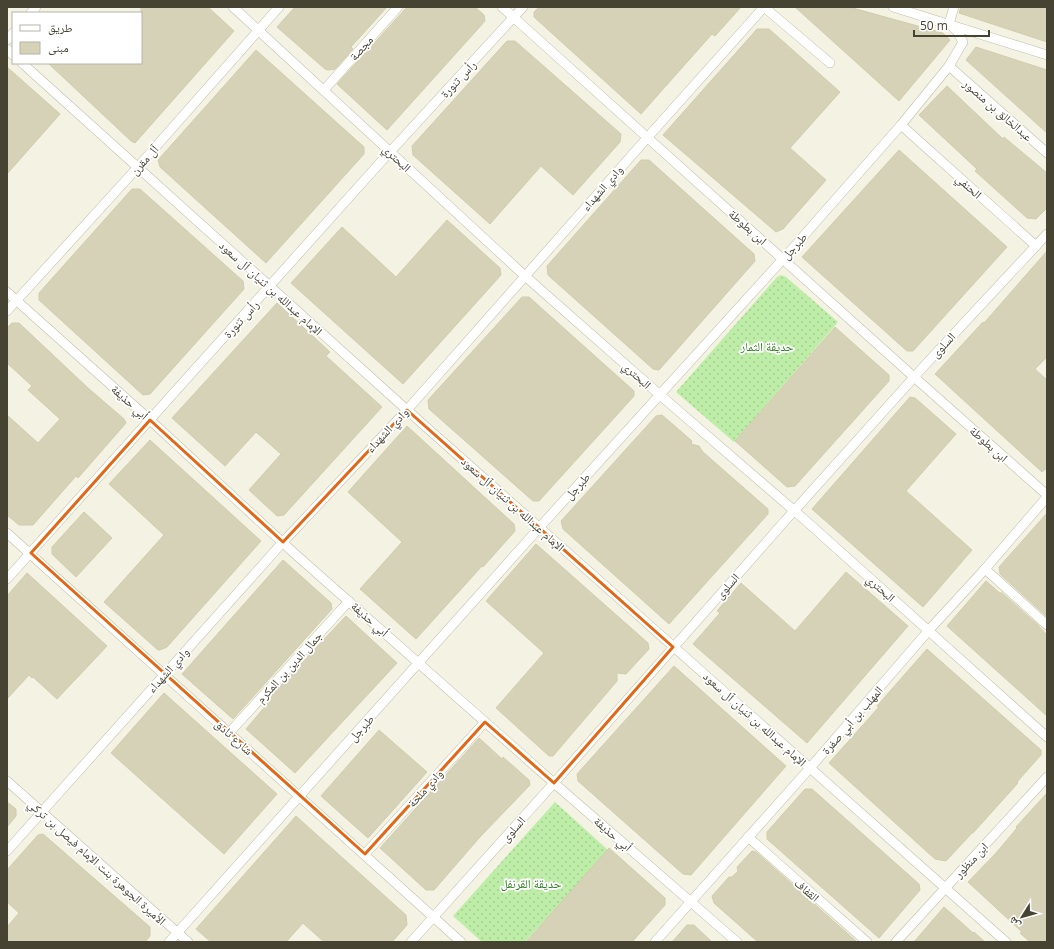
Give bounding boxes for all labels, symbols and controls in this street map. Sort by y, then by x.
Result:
legend [12,12,142,64]
scale bar [914,12,989,38]
text: 50 m [920,17,948,34]
text: طريق [48,19,73,36]
street label: مجصة [345,32,377,64]
text: مبنى [48,39,69,56]
street label: رأس تنورة [436,56,480,101]
street label: عبدالخالق بن منصور [959,74,1036,145]
street label: البحتري [378,140,415,177]
street label: آل مقرن [126,141,163,179]
street label: وادي الشهداء [577,161,628,216]
street label: الحنفي [951,170,986,204]
street label: ابن بطوطة [725,205,771,249]
street label: طبرجل [777,229,811,263]
street label: الإمام عبدالله بن ثنيان آل سعود [216,237,327,339]
street label: رأس تنورة [219,296,263,342]
street label: السلوى [927,328,959,362]
park label: حديقة الثمار [740,338,794,355]
street label: البحتري [618,357,655,394]
street label: أبي حذيفة [106,381,153,425]
street label: وادي الشهداء [362,404,414,458]
street label: ابن بطوطة [966,422,1012,466]
street label: الإمام عبدالله بن ثنيان آل سعود [458,453,569,555]
street label: طبرجل [560,469,594,503]
street label: السلوى [711,569,743,603]
street label: البحتري [862,570,899,607]
street label: أبي حذيفة [346,598,393,642]
street label: جمال الدين بن المكرم [252,627,326,707]
street label: وادي الشهداء [143,644,194,698]
street label: الإمام عبدالله بن ثنيان آل سعود [700,668,811,770]
street label: المهلب بن أبي صفرة [818,682,888,759]
street label: طبرجل [344,711,378,745]
street label: شارع ثادق [211,715,257,759]
street label: وادي ملحة [403,765,448,812]
street label: الأميرة الجوهرة بنت الإمام فيصل بن تركي [23,795,170,930]
street label: السلوى [497,812,529,846]
street label: أبي حذيفة [589,813,636,857]
street label: ابن منظور [949,838,992,882]
street label: القفاف [791,874,823,906]
park label: حديقة القرنفل [501,875,562,892]
north arrow [1002,897,1042,937]
text: ش [1004,913,1024,932]

